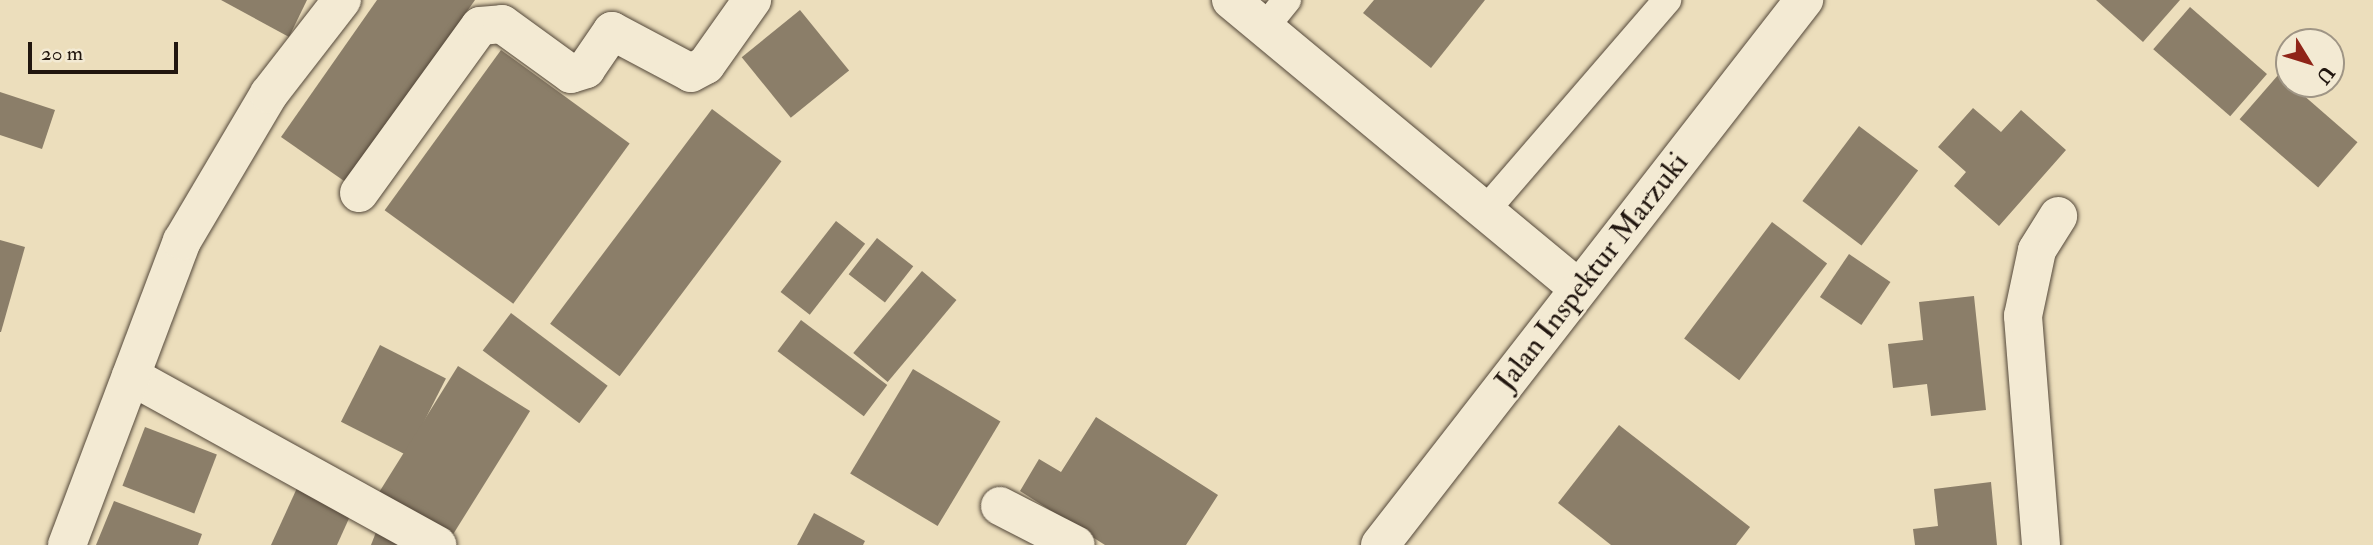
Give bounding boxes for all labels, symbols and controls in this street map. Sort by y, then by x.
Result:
scale bar [32,28,182,72]
north arrow [2275,28,2345,98]
text: 20 m [41,40,83,67]
text: U [2311,61,2339,88]
street label: Jalan Inspektur Marzuki [1488,146,1696,398]

